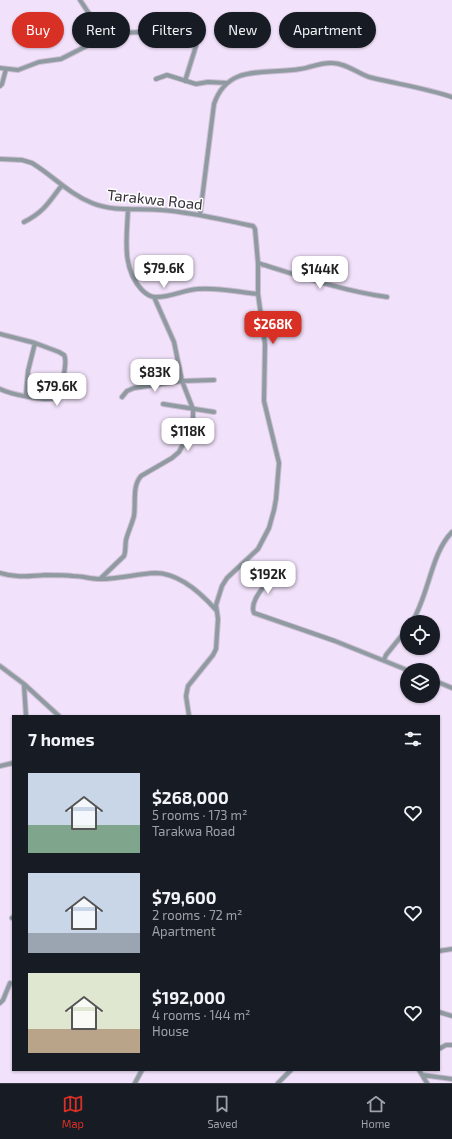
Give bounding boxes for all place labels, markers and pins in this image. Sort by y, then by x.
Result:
pin: $79.6K [131,255,197,289]
pin: $144K [292,256,348,290]
pin: $268K [245,311,301,345]
pin: $83K [131,359,179,393]
pin: $79.6K [24,373,90,407]
pin: $118K [160,418,216,452]
pin: $192K [240,561,296,595]

